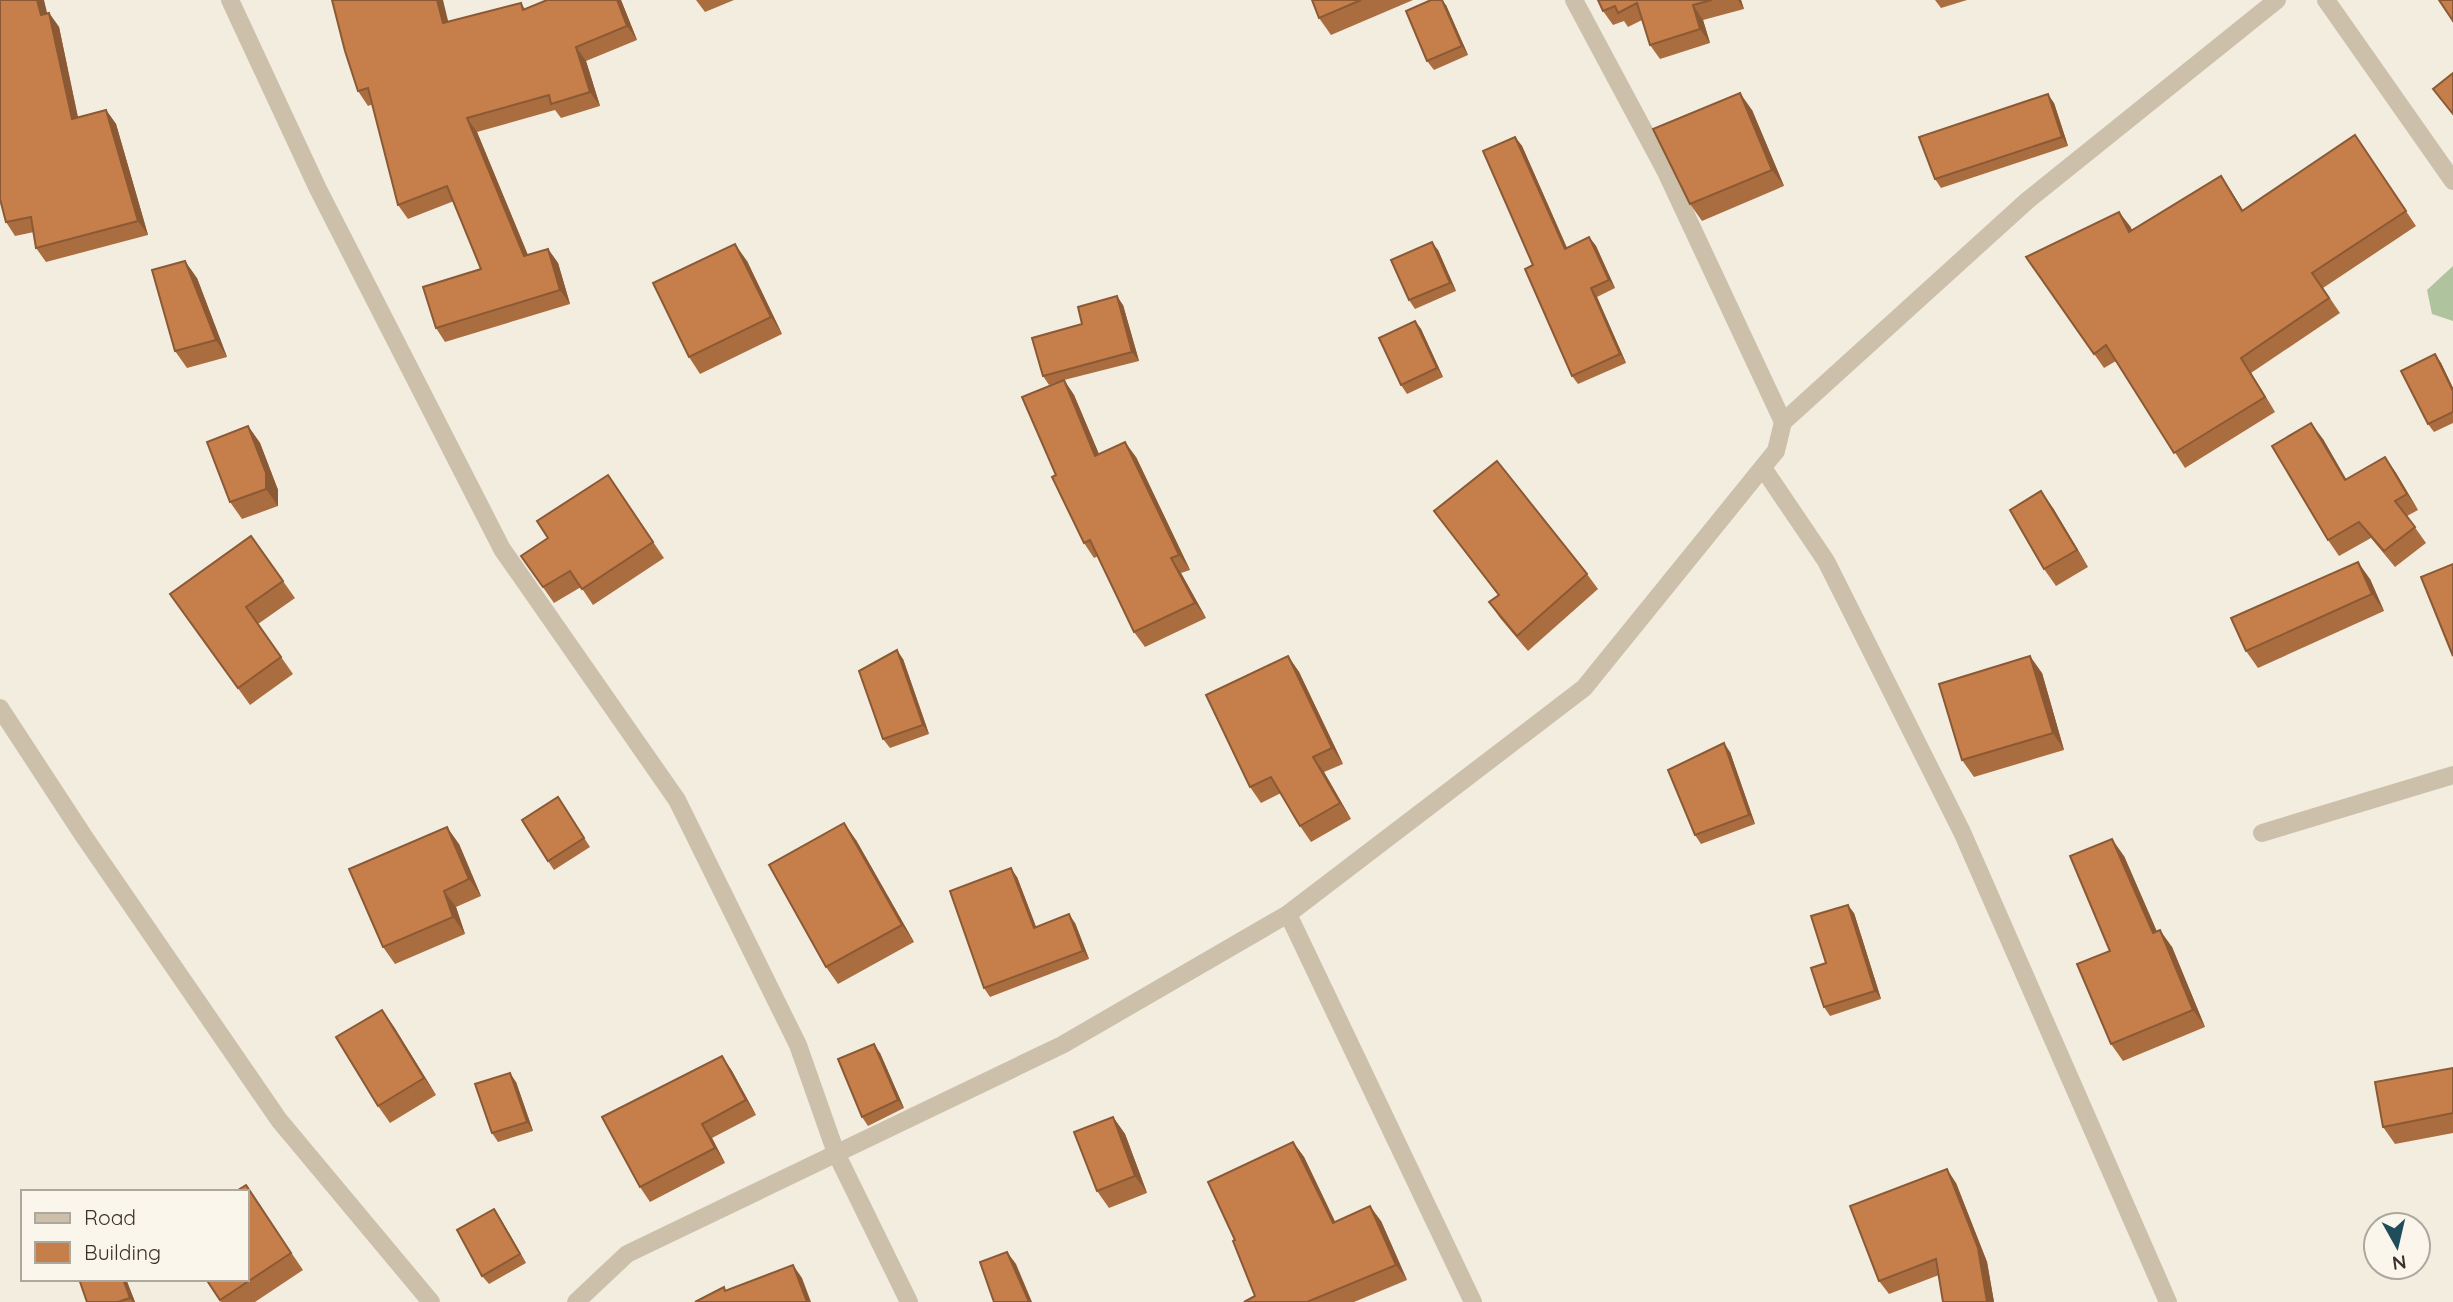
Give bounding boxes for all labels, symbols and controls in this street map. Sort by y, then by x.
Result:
legend [21,1190,248,1281]
text: Road [84,1204,136,1230]
north arrow [2362,1211,2432,1281]
text: Building [84,1239,161,1265]
text: N [2391,1250,2408,1276]

